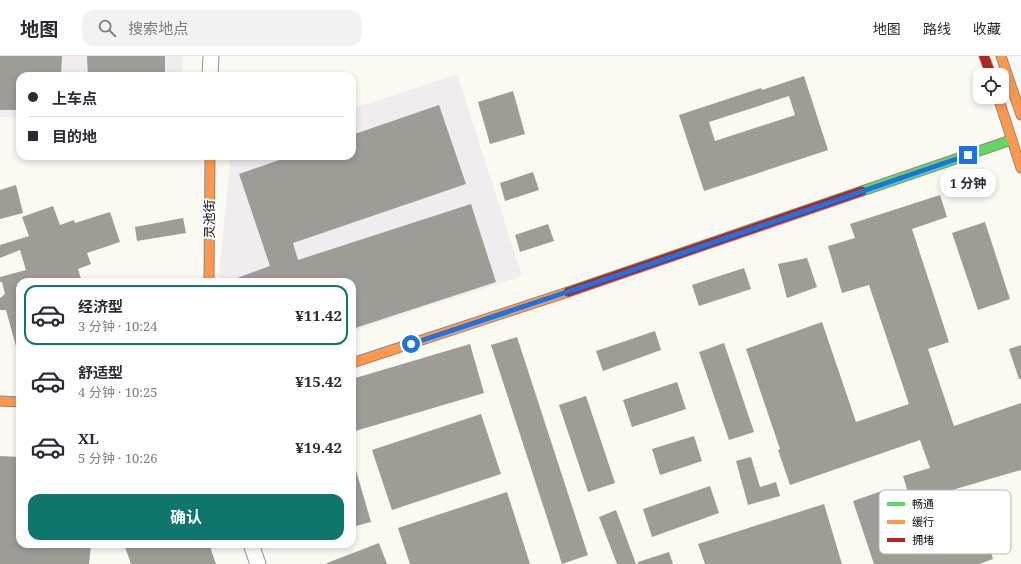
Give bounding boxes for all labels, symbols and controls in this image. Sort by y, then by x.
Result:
search box [82,10,362,46]
text: 地图 [20,16,58,42]
icon: search [96,17,118,39]
text: 搜索地点 [128,18,188,38]
text: 地图 [873,19,901,38]
text: 路线 [923,19,951,38]
text: 收藏 [973,19,1001,38]
map controls [973,68,1009,104]
button: locate [973,68,1009,104]
text: 上车点 [52,88,97,108]
text: 目的地 [52,126,97,146]
route end [959,146,977,164]
callout: 1 分钟 [940,169,996,197]
text: 1 分钟 [950,174,986,192]
street label: 灵池街 [200,199,218,239]
text: 经济型 [78,296,123,316]
icon: car [30,297,66,333]
text: ¥11.42 [295,305,342,325]
text: 3 分钟 · 10:24 [78,317,157,335]
route start [402,335,420,353]
text: 舒适型 [78,362,123,382]
icon: car [30,363,66,399]
text: ¥15.42 [295,371,342,391]
text: 4 分钟 · 10:25 [78,383,157,401]
text: XL [78,428,99,448]
icon: car [30,429,66,465]
text: ¥19.42 [295,437,342,457]
text: 5 分钟 · 10:26 [78,449,157,467]
legend [879,490,1011,554]
button: 确认 [28,494,344,540]
text: 畅通 [912,496,934,511]
text: 缓行 [912,514,934,529]
text: 拥堵 [912,532,934,547]

